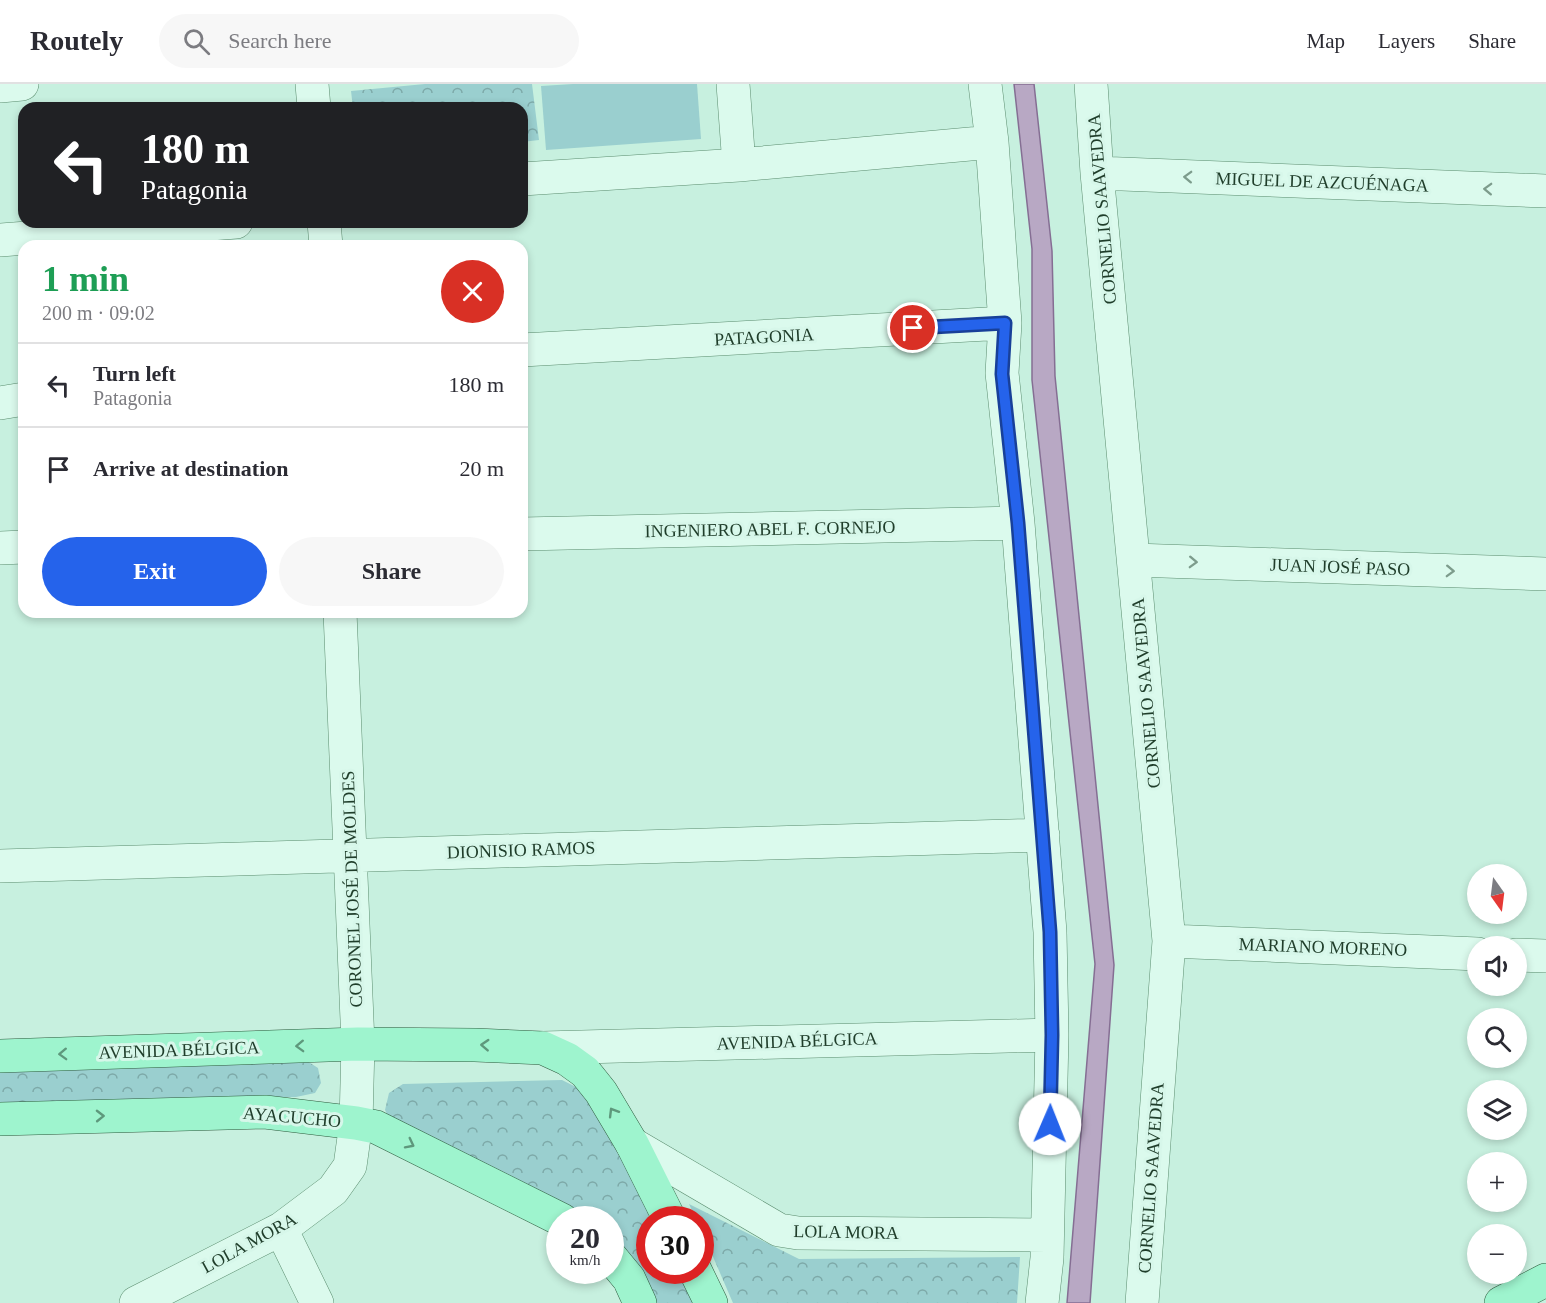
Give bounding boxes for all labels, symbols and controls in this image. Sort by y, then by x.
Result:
search box [159,14,579,68]
text: Routely [30,25,123,56]
icon: search [180,25,213,58]
text: Search here [228,28,332,53]
text: Map [1307,29,1345,53]
text: Layers [1378,29,1435,53]
text: Share [1468,29,1516,53]
street label: CORNELIO SAAVEDRA [1084,113,1120,305]
icon: left [42,126,120,204]
text: 180 m [141,126,250,172]
street label: MIGUEL DE AZCUÉNAGA [1215,167,1429,196]
one-way arrow [1183,170,1192,183]
text: Patagonia [141,175,247,205]
one-way arrow [1483,183,1492,195]
text: 1 min [42,259,129,299]
button: close [441,260,504,323]
text: 200 m · 09:02 [42,302,155,324]
pin [887,302,938,353]
icon: arrive [896,311,929,344]
street label: PATAGONIA [714,324,814,350]
text: Turn left [93,361,176,386]
icon: left [42,369,75,402]
text: 180 m [448,372,504,397]
text: Patagonia [93,387,172,409]
icon: arrive [42,453,75,486]
text: Arrive at destination [93,456,289,481]
text: 20 m [459,456,504,481]
street label: INGENIERO ABEL F. CORNEJO [644,517,896,541]
button: Exit [42,537,267,606]
button: Share [279,537,504,606]
street label: JUAN JOSÉ PASO [1269,554,1411,579]
one-way arrow [1188,556,1197,569]
one-way arrow [1446,564,1455,577]
street label: CORNELIO SAAVEDRA [1128,597,1164,789]
street label: CORONEL JOSÉ DE MOLDES [337,770,366,1008]
street label: DIONISIO RAMOS [446,837,596,863]
north arrow [1467,864,1527,924]
map controls [1467,864,1527,1284]
street label: MARIANO MORENO [1238,934,1408,960]
button: sound [1467,936,1527,996]
button: search [1467,1008,1527,1068]
street label: AVENIDA BÉLGICA [716,1027,878,1054]
street label: AVENIDA BÉLGICA [98,1036,260,1063]
one-way arrow [480,1039,489,1051]
one-way arrow [295,1040,304,1053]
one-way arrow [58,1048,67,1060]
button: layers [1467,1080,1527,1140]
street label: CORNELIO SAAVEDRA [1134,1082,1168,1274]
position arrow [1018,1092,1082,1156]
street label: AYACUCHO [242,1103,342,1131]
one-way arrow [609,1108,620,1118]
one-way arrow [96,1110,105,1122]
one-way arrow [404,1137,415,1149]
button: + [1467,1152,1527,1212]
speed limit sign: 30 [636,1206,714,1284]
street label: LOLA MORA [198,1209,300,1277]
text: 20 [570,1221,600,1254]
street label: LOLA MORA [793,1221,899,1243]
button: − [1467,1224,1527,1284]
text: km/h [570,1252,600,1268]

